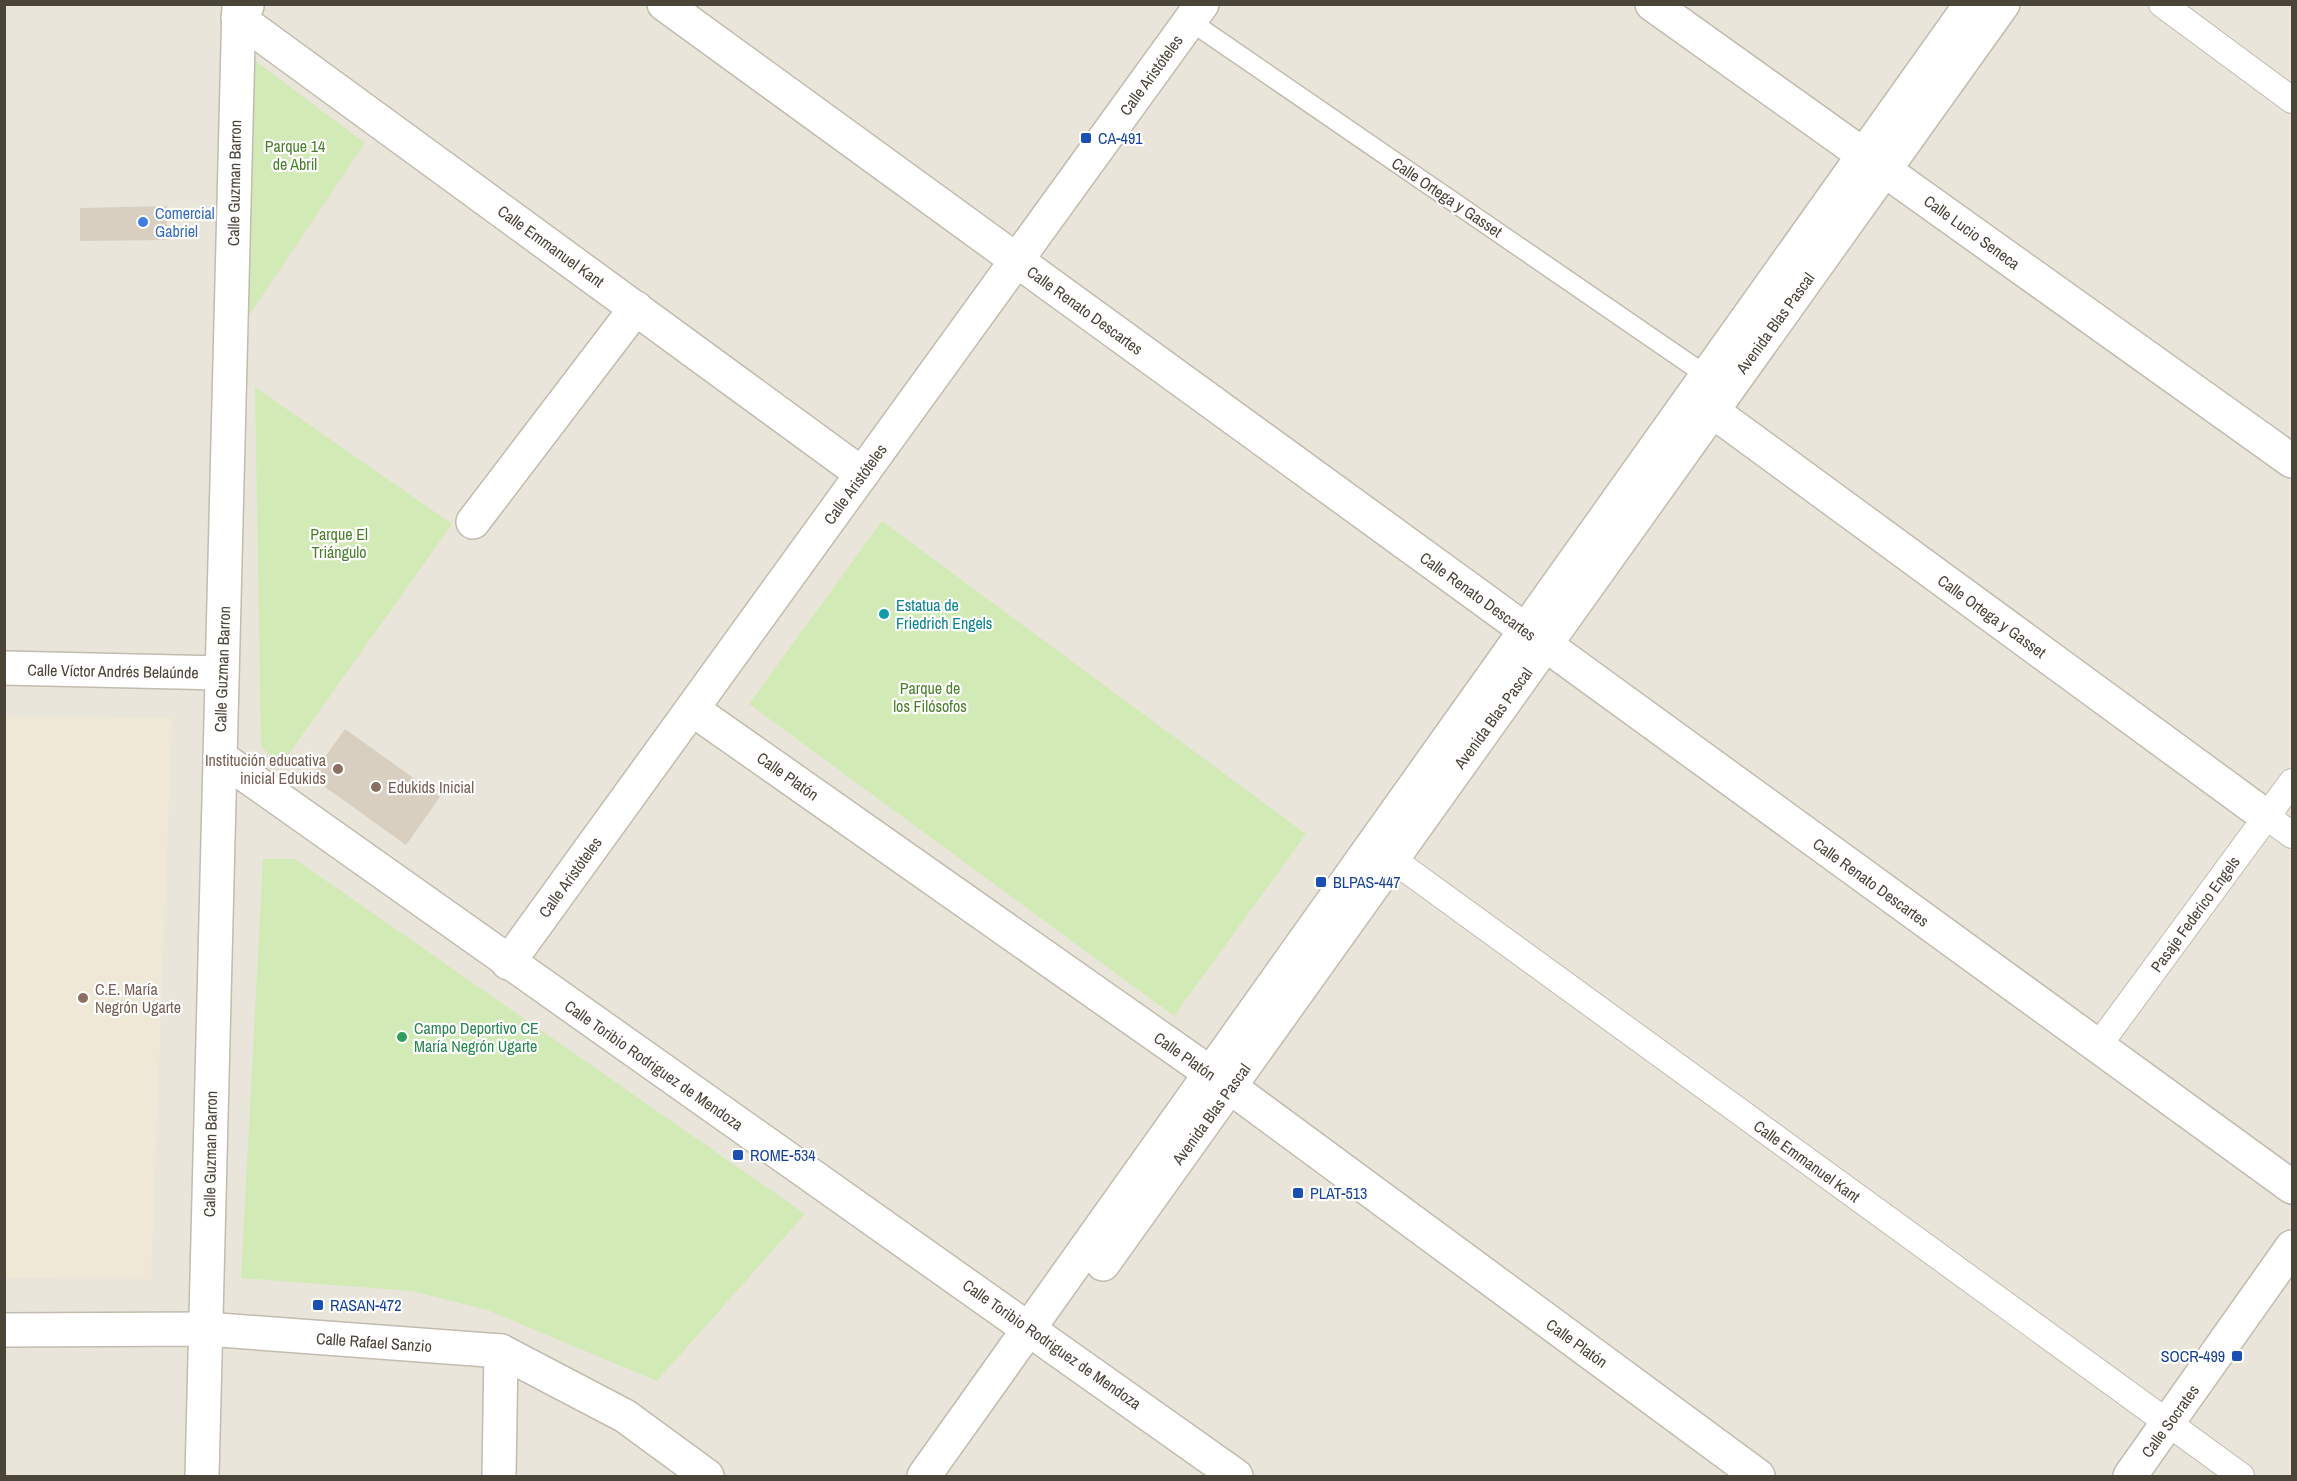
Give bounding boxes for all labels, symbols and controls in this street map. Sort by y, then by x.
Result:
street label: Calle Aristóteles [1114,30,1188,120]
street label: Calle Guzman Barron [222,120,246,246]
place label: CA-491 [1098,127,1143,149]
marker: CA-491 [1079,131,1093,145]
park label: Parque 14 de Abril [265,135,325,175]
street label: Calle Ortega y Gasset [1387,152,1507,242]
street label: Calle Lucio Seneca [1920,190,2025,275]
street label: Calle Emmanuel Kant [493,200,609,292]
place label: Comercial Gabriel [155,202,215,242]
marker: Comercial Gabriel [136,215,150,229]
street label: Calle Renato Descartes [1022,260,1148,360]
street label: Avenida Blas Pascal [1730,268,1819,379]
street label: Calle Aristóteles [818,439,892,529]
park label: Parque El Triángulo [310,523,368,563]
street label: Calle Renato Descartes [1415,546,1541,646]
street label: Calle Ortega y Gasset [1933,569,2051,663]
place label: Estatua de Friedrich Engels [896,594,992,634]
street label: Calle Guzman Barron [209,606,235,732]
marker: Estatua de Friedrich Engels [877,607,891,621]
street label: Calle Víctor Andrés Belaúnde [27,659,199,683]
street label: Avenida Blas Pascal [1448,663,1537,774]
park label: Parque de los Filósofos [893,677,967,717]
street label: Calle Platón [753,747,823,805]
place label: Institución educativa inicial Edukids [205,749,327,789]
marker: Institución educativa inicial Edukids [331,762,345,776]
place label: Edukids Inicial [388,776,474,798]
marker: Edukids Inicial [369,780,383,794]
street label: Calle Aristóteles [533,832,607,922]
street label: Calle Renato Descartes [1808,832,1934,932]
street label: Pasaje Federico Engels [2145,851,2245,977]
place label: BLPAS-447 [1333,871,1401,893]
marker: BLPAS-447 [1314,875,1328,889]
place label: C.E. María Negrón Ugarte [95,978,181,1018]
marker: C.E. María Negrón Ugarte [76,991,90,1005]
street label: Calle Toribio Rodriguez de Mendoza [560,995,748,1136]
place label: Campo Deportivo CE María Negrón Ugarte [414,1017,539,1057]
street label: Calle Platón [1150,1027,1220,1085]
marker: Campo Deportivo CE María Negrón Ugarte [395,1030,409,1044]
street label: Avenida Blas Pascal [1166,1059,1255,1170]
street label: Calle Guzman Barron [198,1091,222,1217]
street label: Calle Emmanuel Kant [1749,1115,1865,1207]
place label: ROME-534 [750,1144,816,1166]
marker: ROME-534 [731,1148,745,1162]
place label: PLAT-513 [1310,1182,1367,1204]
marker: PLAT-513 [1291,1186,1305,1200]
street label: Calle Toribio Rodriguez de Mendoza [958,1274,1146,1415]
place label: RASAN-472 [330,1294,401,1316]
marker: RASAN-472 [311,1298,325,1312]
street label: Calle Platón [1542,1313,1612,1373]
street label: Calle Rafael Sanzio [315,1327,433,1357]
place label: SOCR-499 [2161,1345,2225,1367]
marker: SOCR-499 [2230,1349,2244,1363]
street label: Calle Socrates [2136,1380,2204,1462]

